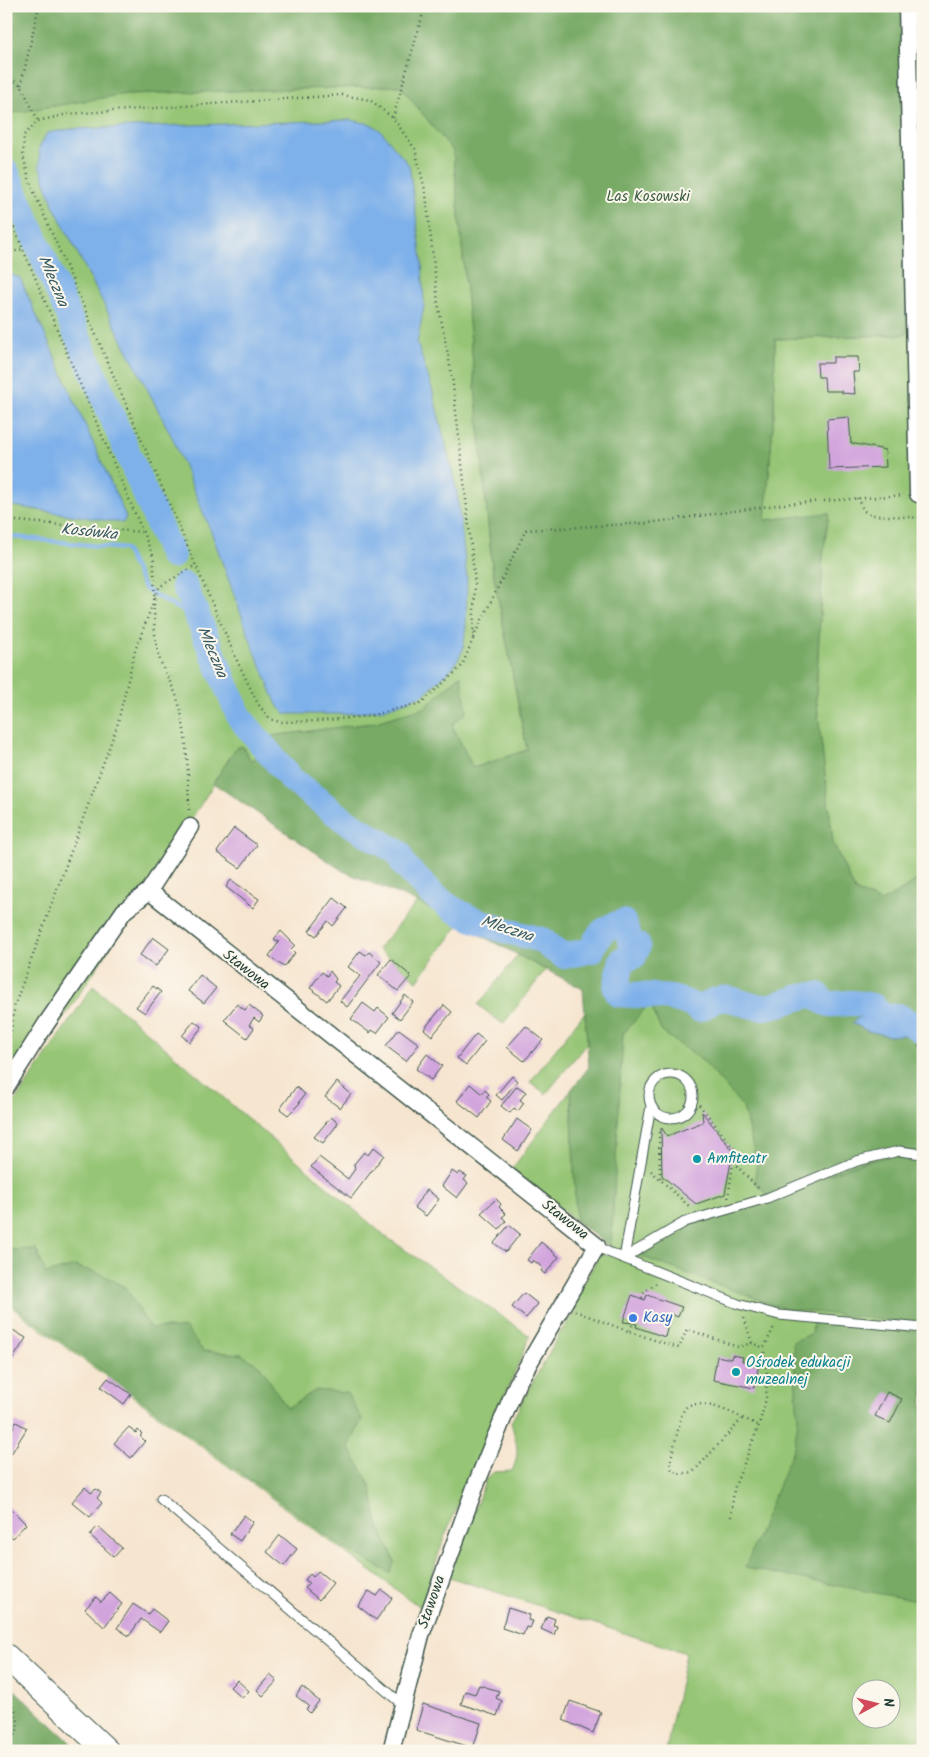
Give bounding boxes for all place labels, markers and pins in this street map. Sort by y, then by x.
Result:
place label: Amfiteatr [707,1147,767,1171]
marker: Amfiteatr [691,1153,703,1165]
place label: Kasy [643,1306,673,1330]
marker: Kasy [627,1312,639,1324]
place label: Ośrodek edukacji muzealnej [746,1351,852,1392]
marker: Ośrodek edukacji muzealnej [730,1366,742,1378]

